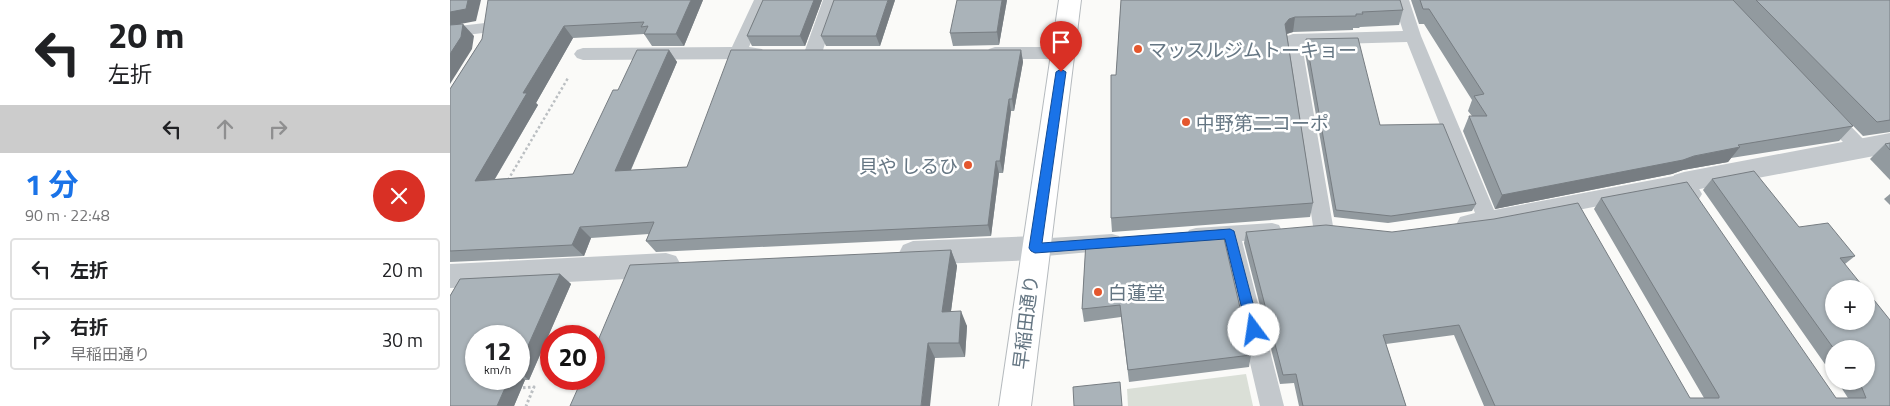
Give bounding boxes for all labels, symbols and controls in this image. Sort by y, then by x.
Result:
text: 20 m [108,8,184,62]
icon: left [25,20,90,85]
pin [1040,21,1082,72]
icon: arrive [1047,28,1075,56]
place label: マッスルジムトーキョー [1148,35,1357,64]
marker: マッスルジムトーキョー [1132,43,1144,55]
text: 左折 [108,57,152,91]
place label: 中野第二コーポ [1196,108,1329,137]
icon: left [158,115,186,143]
icon: ahead [211,115,239,143]
icon: right [264,115,292,143]
marker: 中野第二コーポ [1180,116,1192,128]
place label: 貝や しるひ [859,151,958,180]
marker: 貝や しるひ [962,159,974,171]
text: 1 分 [25,161,78,207]
button: close [373,170,425,222]
text: 90 m · 22:48 [25,203,110,227]
icon: left [27,255,55,283]
text: 左折 [70,255,108,284]
text: 20 m [382,255,423,284]
street label: 早稲田通り [1005,273,1045,371]
place label: 白蓮堂 [1108,278,1165,307]
map controls [1825,280,1875,390]
button: + [1825,280,1875,330]
marker: 白蓮堂 [1092,286,1104,298]
position arrow [1227,303,1279,355]
text: 右折 [70,312,108,341]
icon: right [27,325,55,353]
text: 30 m [382,325,423,354]
speed limit sign: 20 [540,325,605,390]
text: 12 [483,332,512,370]
button: − [1825,340,1875,390]
text: 早稲田通り [70,342,150,366]
text: km/h [484,360,511,379]

